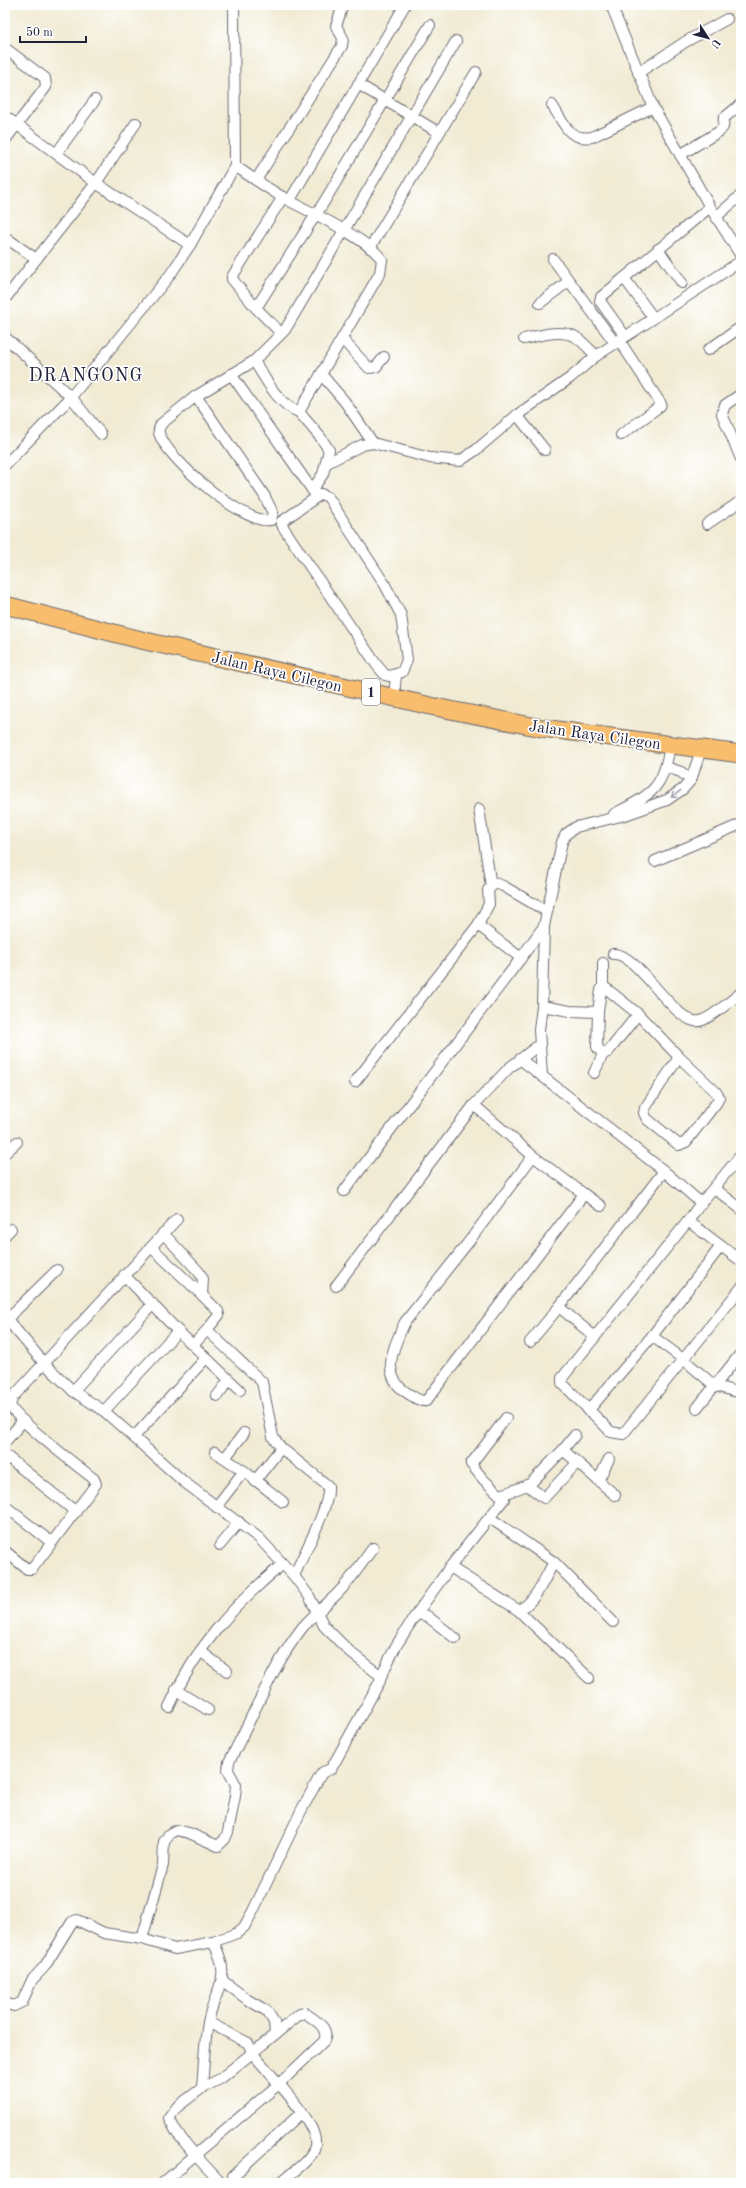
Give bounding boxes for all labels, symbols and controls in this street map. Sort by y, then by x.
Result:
scale bar [20,18,86,44]
north arrow [688,18,728,58]
text: 50 m [26,26,53,39]
text: U [708,36,722,50]
district label: DRANGONG [29,367,143,385]
street label: Jalan Raya Cilegon [210,650,344,696]
road number: 1 [362,679,380,705]
street label: Jalan Raya Cilegon [528,719,662,753]
one-way arrow [670,790,681,798]

